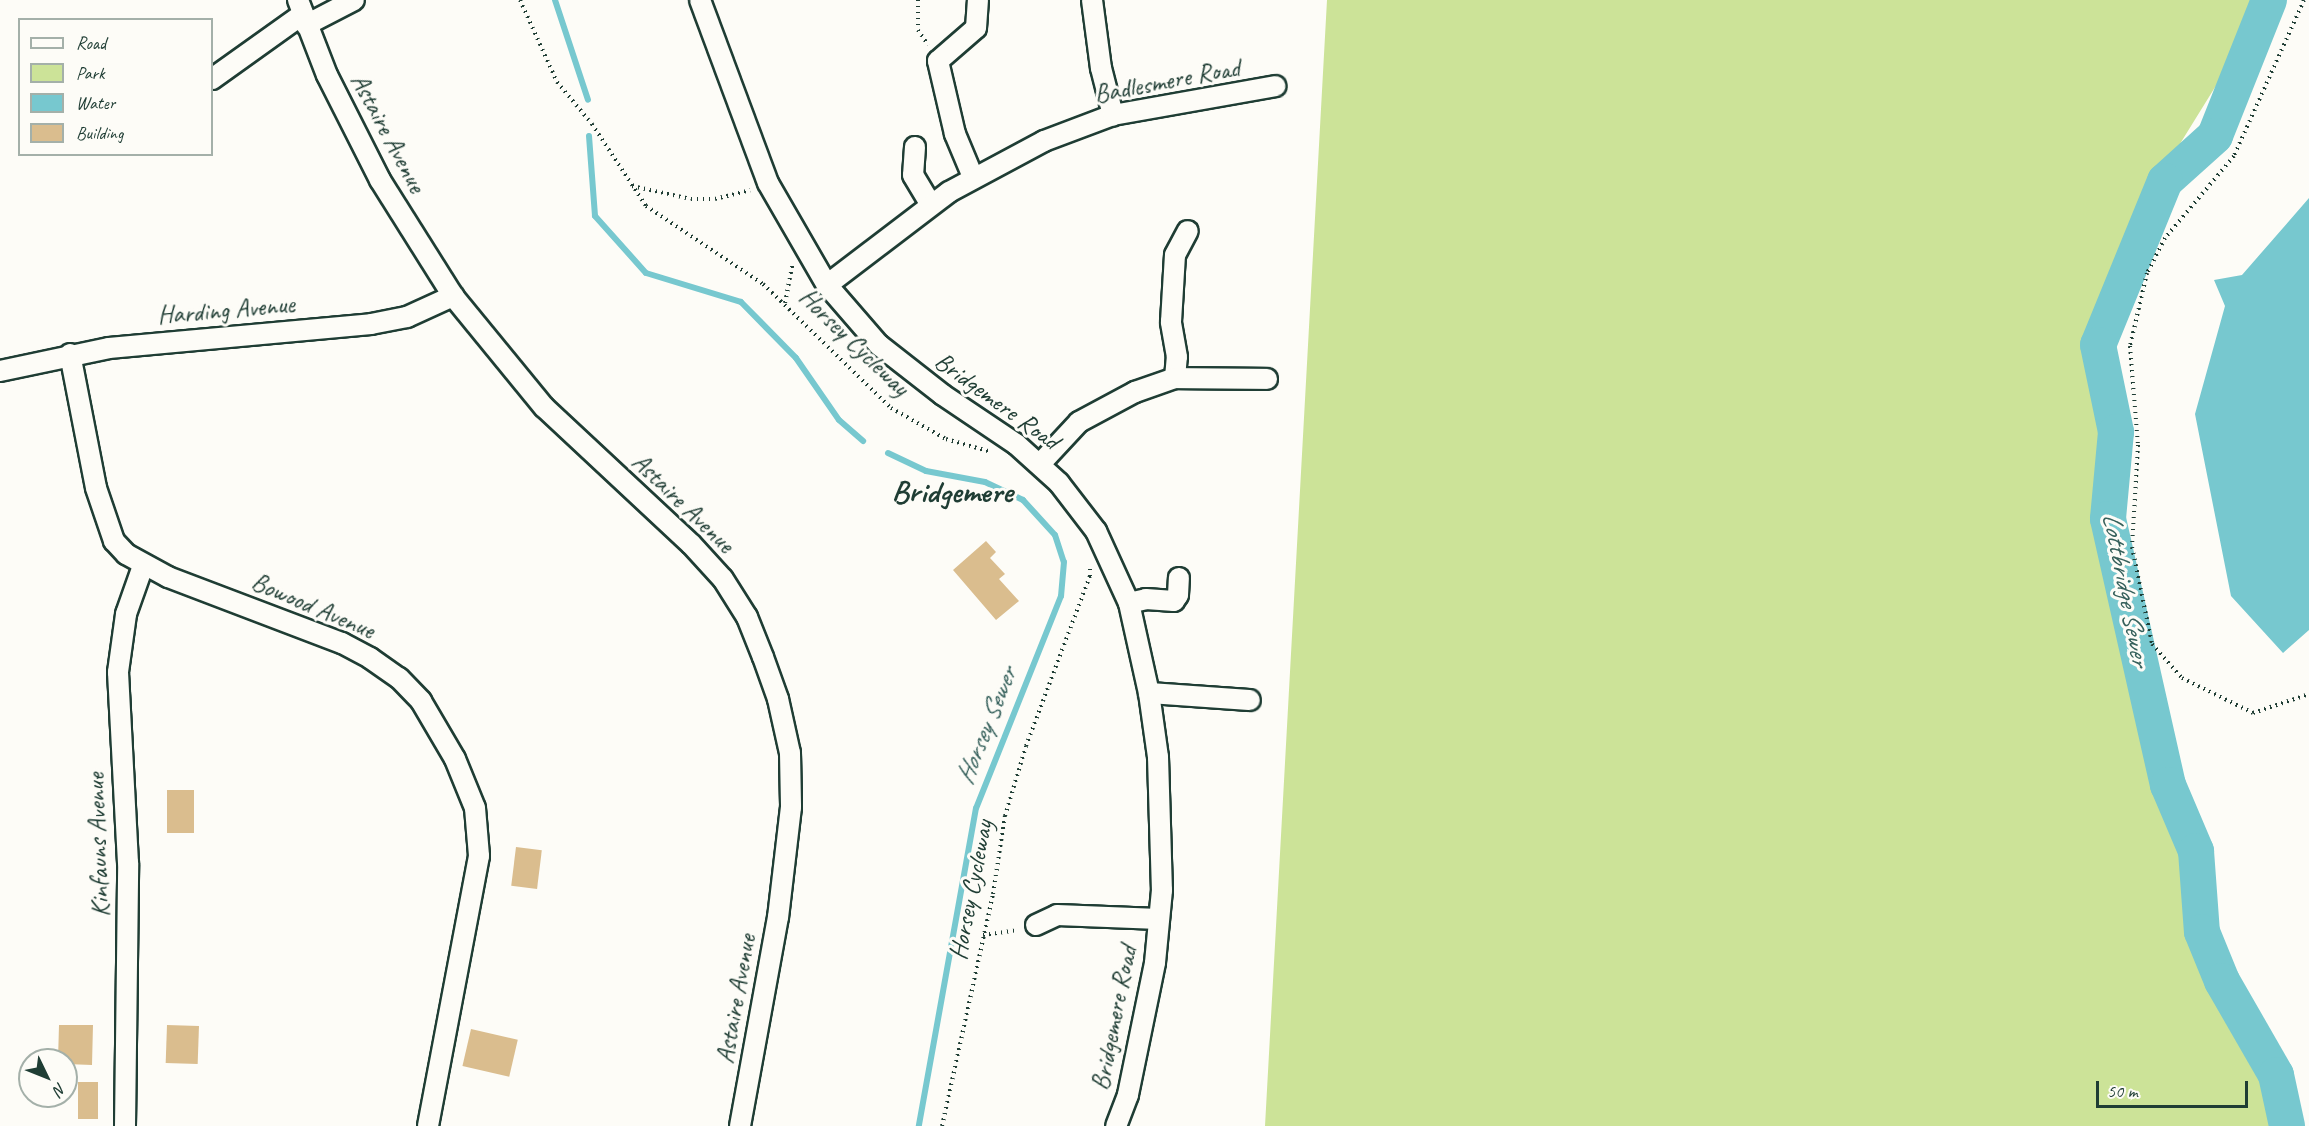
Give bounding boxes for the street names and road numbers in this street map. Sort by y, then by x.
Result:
street label: Badlesmere Road [1092,52,1242,110]
street label: Astaire Avenue [344,68,432,198]
street label: Horsey Cycleway [792,282,916,402]
street label: Harding Avenue [156,288,296,332]
street label: Bridgemere Road [929,345,1065,457]
street label: Astaire Avenue [625,447,741,559]
street label: Bowood Avenue [247,566,379,646]
street label: Kinfauns Avenue [80,773,116,917]
street label: Horsey Cycleway [942,818,1000,962]
street label: Astaire Avenue [709,932,763,1066]
street label: Bridgemere Road [1085,943,1143,1093]

